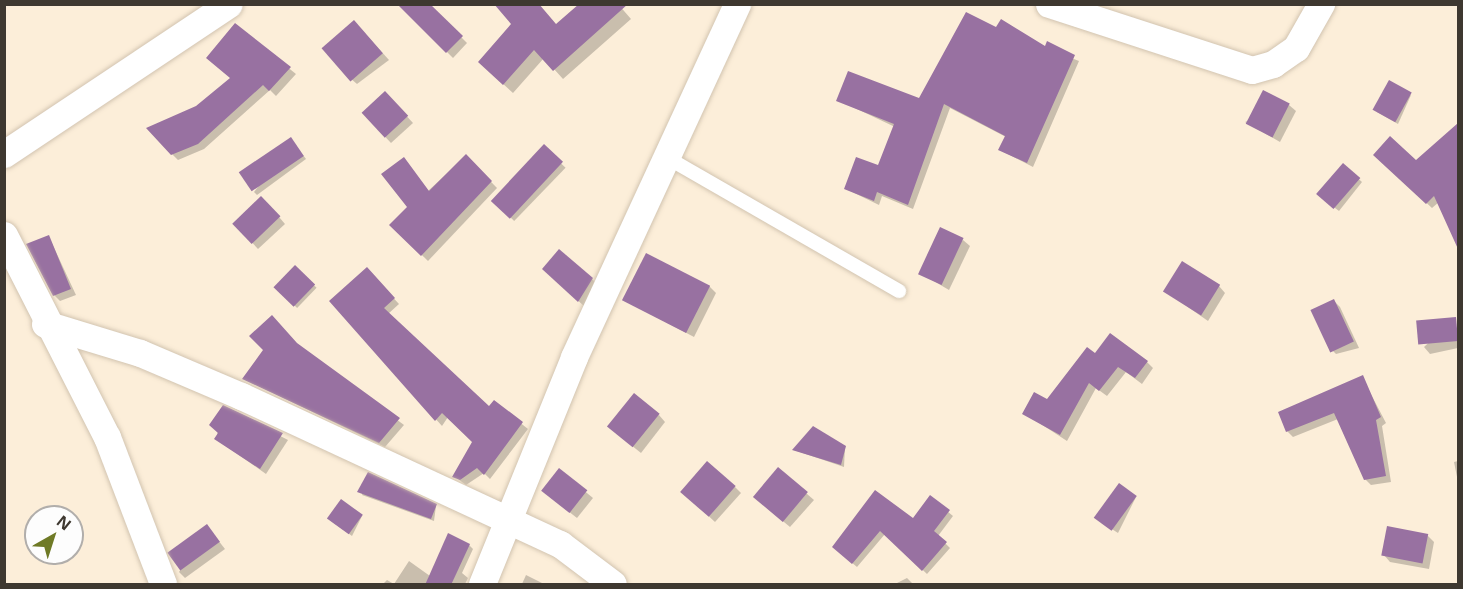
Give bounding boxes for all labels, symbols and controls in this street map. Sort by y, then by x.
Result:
north arrow [24,505,84,565]
text: N [52,510,76,535]

